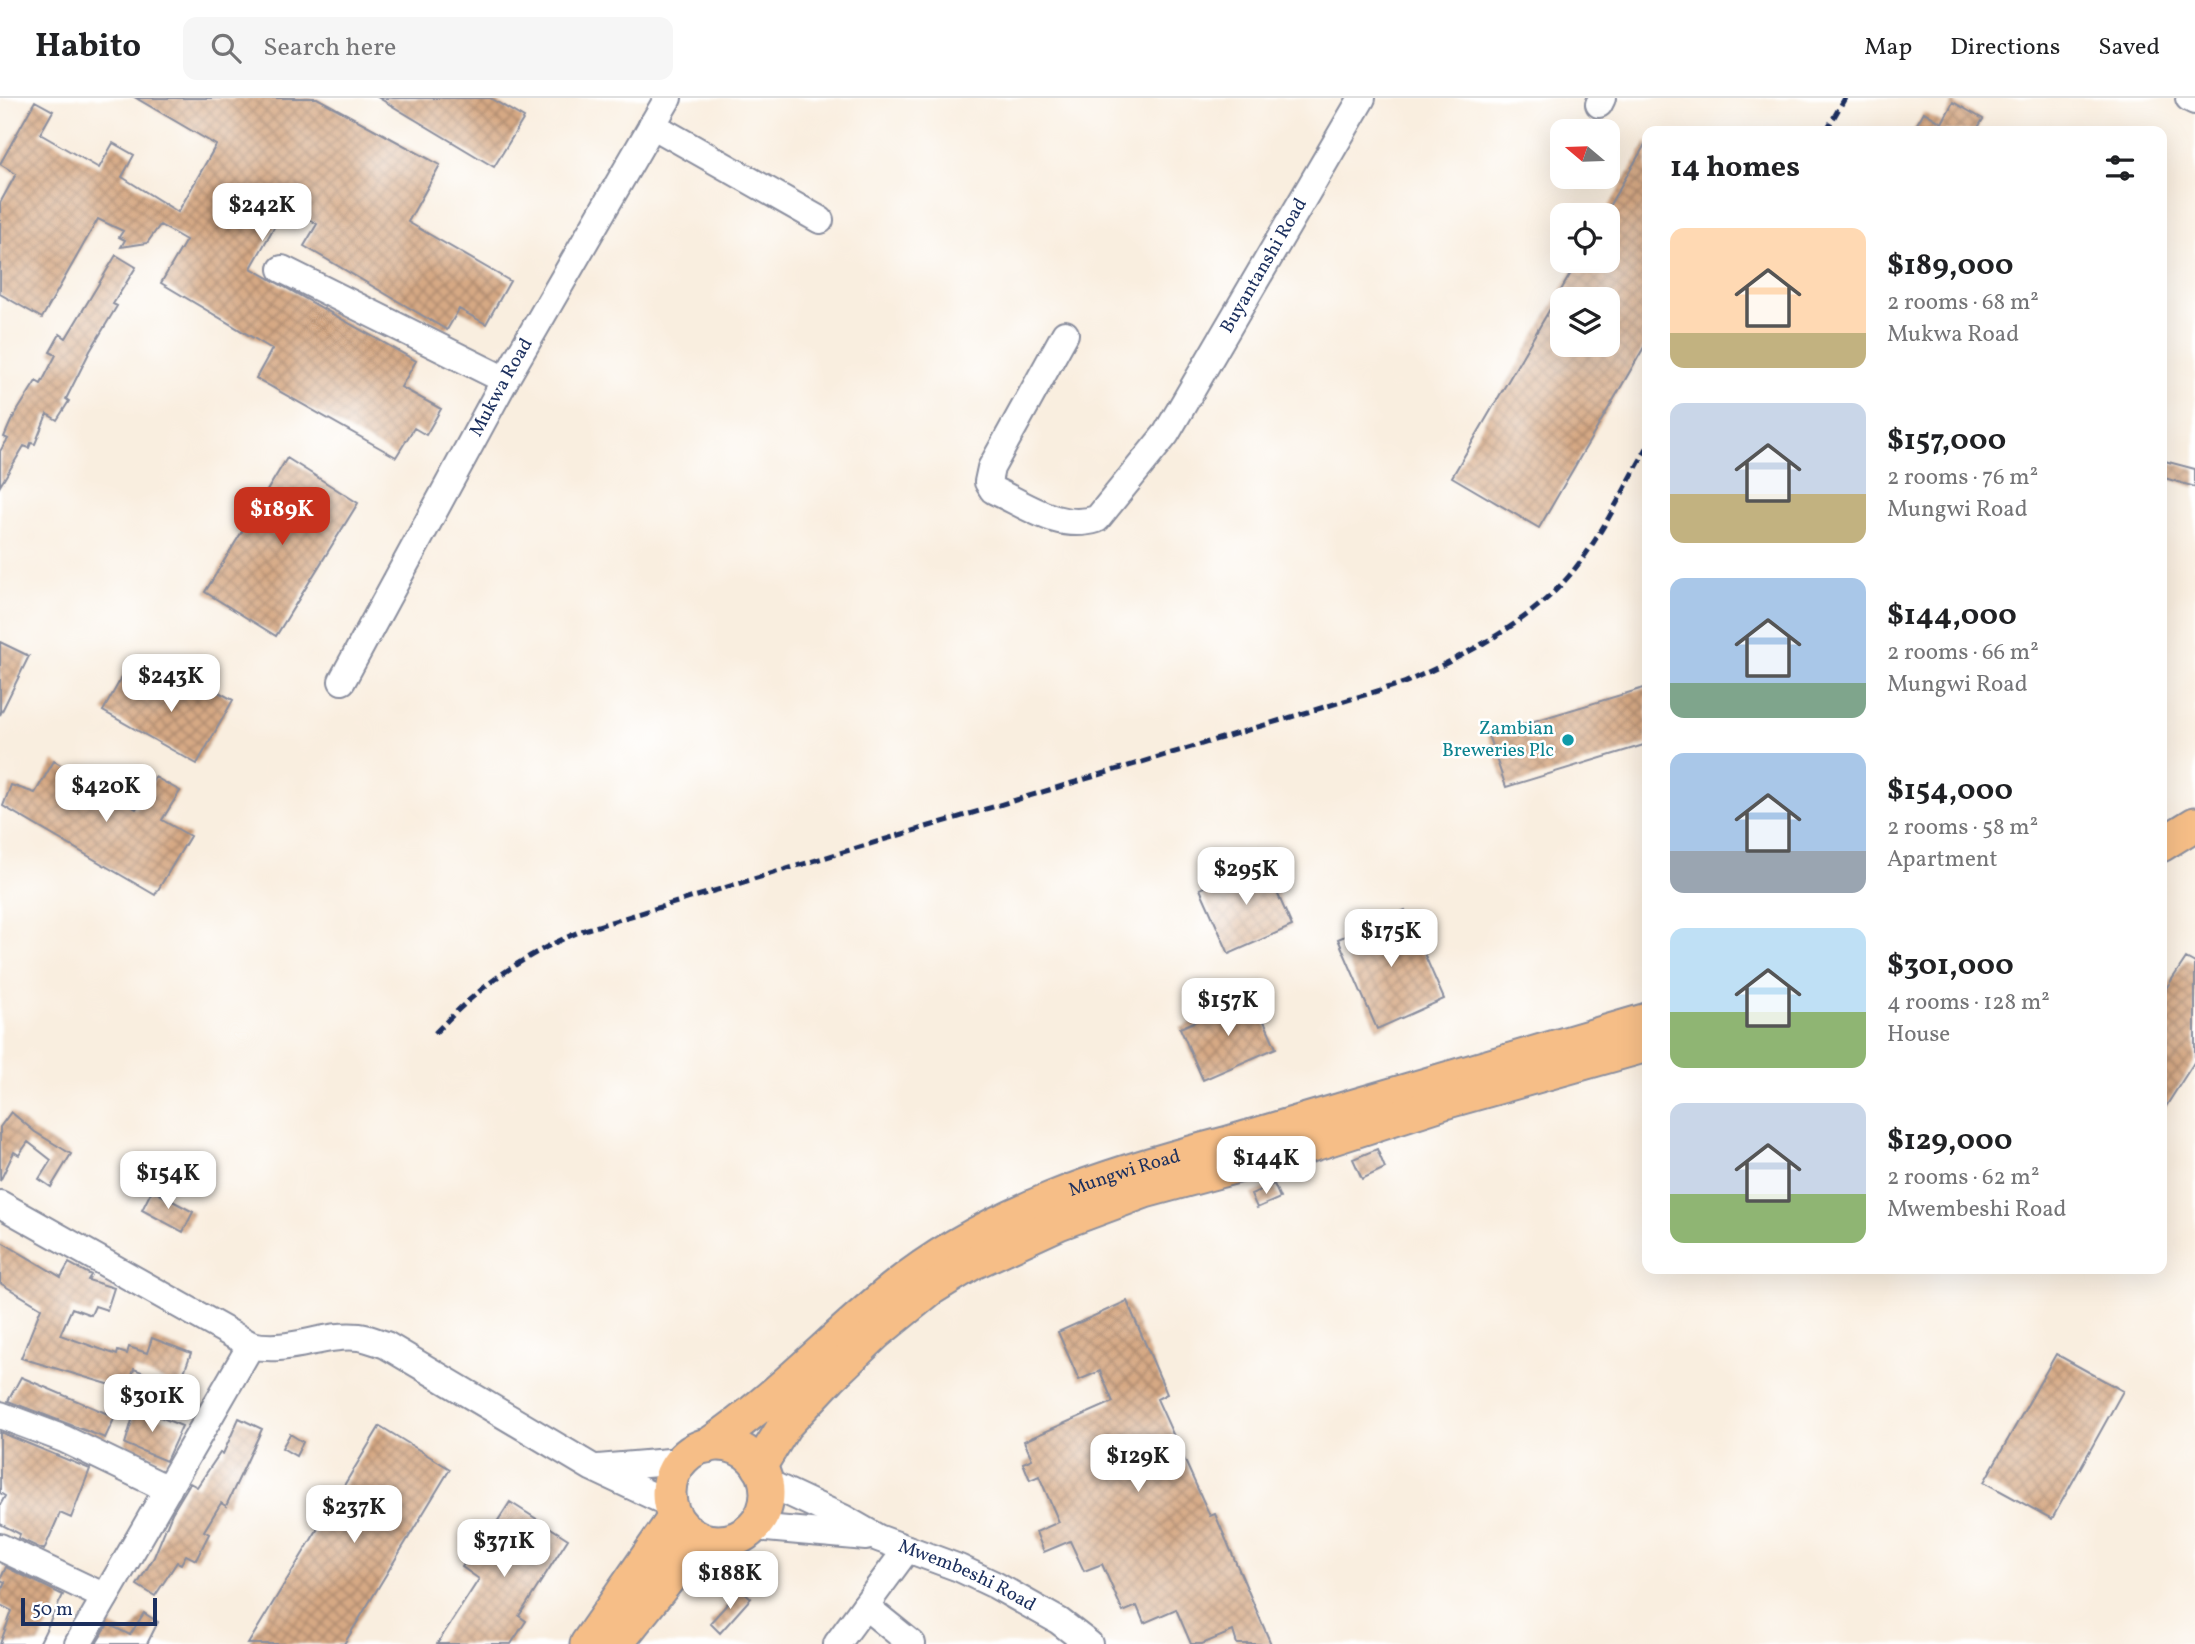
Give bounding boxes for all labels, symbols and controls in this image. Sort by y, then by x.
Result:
search box [183,17,673,80]
text: Habito [35,25,141,71]
icon: search [207,29,245,67]
text: Search here [263,30,396,66]
text: Map [1864,31,1912,65]
text: Directions [1950,31,2060,65]
text: Saved [2098,31,2160,65]
north arrow [1550,119,1620,189]
map controls [1550,119,1620,357]
text: 14 homes [1670,147,1800,189]
icon: filters [2101,149,2139,187]
pin: $242K [213,184,311,243]
text: $242K [228,190,296,222]
street label: Buyantanshi Road [1214,193,1314,338]
button: locate [1550,203,1620,273]
text: $189,000 [1887,245,2013,287]
icon: home [1726,256,1810,340]
button: layers [1550,287,1620,357]
text: 2 rooms · 68 m² [1887,287,2039,319]
text: Mukwa Road [1887,319,2019,351]
street label: Mukwa Road [464,333,539,442]
text: $157,000 [1887,420,2006,462]
icon: home [1726,431,1810,515]
text: 2 rooms · 76 m² [1887,462,2038,494]
pin: $189K [233,488,331,547]
text: $189K [250,494,314,526]
text: Mungwi Road [1887,494,2028,526]
text: $144,000 [1887,595,2017,637]
icon: home [1726,606,1810,690]
text: 2 rooms · 66 m² [1887,637,2039,669]
pin: $243K [122,654,220,714]
text: $243K [138,661,204,693]
text: Mungwi Road [1887,669,2028,701]
place label: Zambian Breweries Plc [1442,716,1554,764]
marker: Zambian Breweries Plc [1560,732,1576,748]
pin: $420K [57,764,155,824]
text: $154,000 [1887,770,2013,812]
text: $420K [71,771,141,803]
icon: home [1726,781,1810,865]
text: 2 rooms · 58 m² [1887,812,2038,844]
text: Apartment [1887,844,1998,876]
pin: $295K [1197,848,1295,907]
text: $295K [1214,854,1279,886]
pin: $175K [1342,910,1440,969]
text: $175K [1361,916,1421,948]
text: $301,000 [1887,945,2014,987]
icon: home [1726,956,1810,1040]
pin: $157K [1179,978,1277,1038]
text: $157K [1198,985,1258,1017]
text: 4 rooms · 128 m² [1887,987,2050,1019]
text: House [1887,1019,1950,1051]
text: $129,000 [1887,1120,2013,1162]
icon: home [1726,1131,1810,1215]
pin: $144K [1217,1136,1315,1196]
street label: Mungwi Road [1065,1143,1184,1204]
text: $144K [1233,1143,1299,1175]
pin: $154K [119,1152,217,1211]
text: $154K [136,1158,200,1190]
text: 2 rooms · 62 m² [1887,1162,2039,1194]
text: Mwembeshi Road [1887,1194,2067,1226]
pin: $301K [103,1374,201,1434]
text: $301K [120,1381,184,1413]
pin: $129K [1089,1434,1187,1494]
text: $129K [1106,1441,1170,1473]
pin: $237K [305,1486,403,1545]
text: $237K [322,1492,386,1524]
pin: $371K [455,1520,553,1579]
text: $371K [473,1526,535,1558]
street label: Mwembeshi Road [895,1534,1040,1618]
pin: $188K [681,1552,779,1611]
text: $188K [698,1558,762,1590]
scale bar [21,1595,158,1627]
text: 50 m [32,1597,73,1623]

